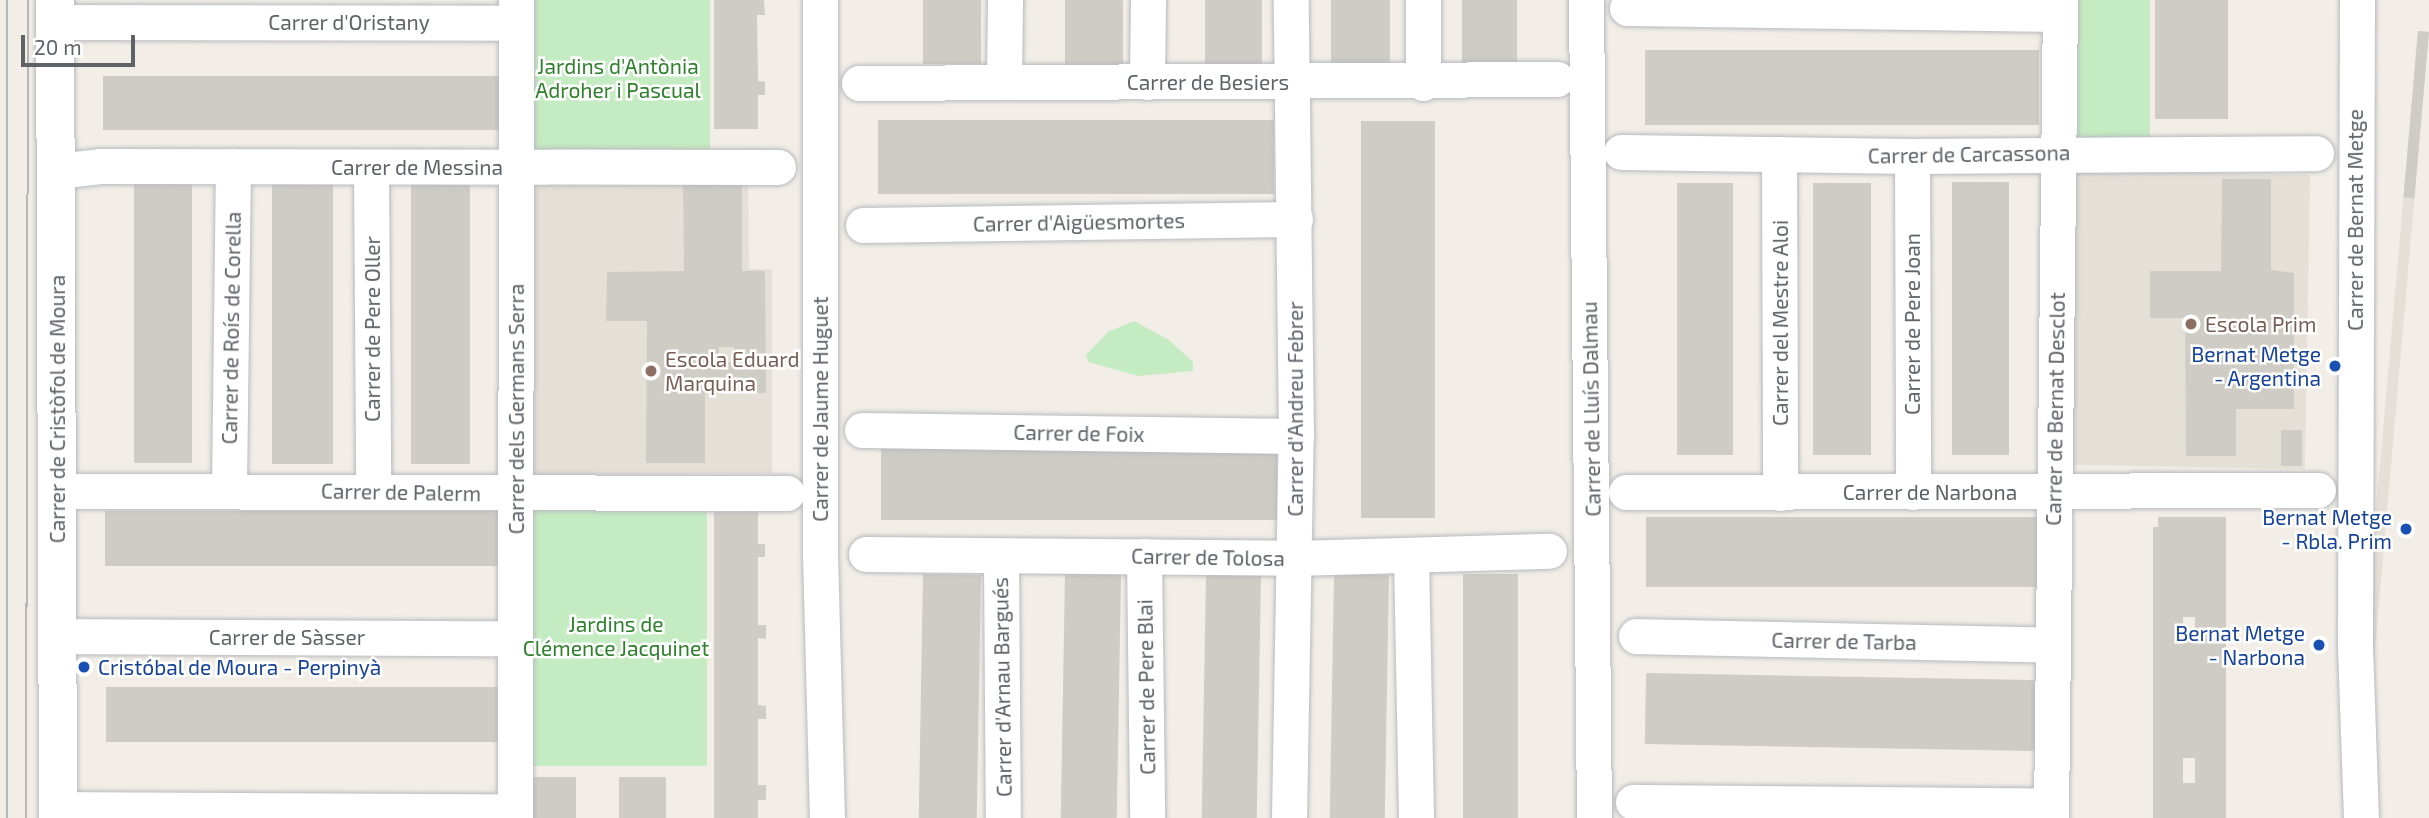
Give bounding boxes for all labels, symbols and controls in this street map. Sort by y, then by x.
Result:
street label: Carrer d'Oristany [268,9,430,35]
scale bar [24,21,138,65]
text: 20 m [34,34,82,59]
park label: Jardins d'Antònia Adroher i Pascual [535,53,701,103]
street label: Carrer de Besiers [1127,69,1289,95]
street label: Carrer de Bernat Metge [2342,109,2368,331]
street label: Carrer de Carcassona [1867,140,2071,168]
street label: Carrer de Messina [331,154,503,180]
street label: Carrer d'Aigüesmortes [972,208,1186,236]
street label: Carrer de Roís de Corella [216,211,246,445]
street label: Carrer del Mestre Aloi [1767,219,1793,427]
street label: Carrer de Pere Joan [1899,233,1925,415]
street label: Carrer de Pere Oller [359,236,385,422]
street label: Carrer de Cristòfol de Moura [44,274,70,544]
street label: Carrer dels Germans Serra [503,283,529,535]
street label: Carrer de Bernat Desclot [2040,292,2070,526]
street label: Carrer de Jaume Huguet [807,296,833,522]
street label: Carrer d'Andreu Febrer [1282,301,1308,517]
street label: Carrer de Lluís Dalmau [1577,301,1605,517]
place label: Escola Prim [2205,311,2316,337]
marker: Escola Prim [2183,316,2199,332]
place label: Bernat Metge - Argentina [2191,341,2321,391]
place label: Escola Eduard Marquina [665,346,799,396]
marker: Bernat Metge - Argentina [2327,358,2343,374]
marker: Escola Eduard Marquina [643,363,659,379]
street label: Carrer de Foix [1013,419,1145,447]
street label: Carrer de Palerm [320,478,482,506]
street label: Carrer de Narbona [1843,479,2017,505]
place label: Bernat Metge - Rbla. Prim [2262,504,2392,554]
marker: Bernat Metge - Rbla. Prim [2398,521,2414,537]
street label: Carrer de Tolosa [1131,543,1285,571]
street label: Carrer d'Arnau Bargués [987,577,1017,797]
street label: Carrer de Pere Blai [1132,599,1160,775]
park label: Jardins de Clémence Jacquinet [523,611,709,661]
place label: Bernat Metge - Narbona [2175,620,2305,670]
street label: Carrer de Sàsser [209,624,365,650]
street label: Carrer de Tarba [1771,627,1917,655]
marker: Bernat Metge - Narbona [2311,637,2327,653]
place label: Cristóbal de Moura - Perpinyà [98,654,382,680]
marker: Cristóbal de Moura - Perpinyà [76,659,92,675]

